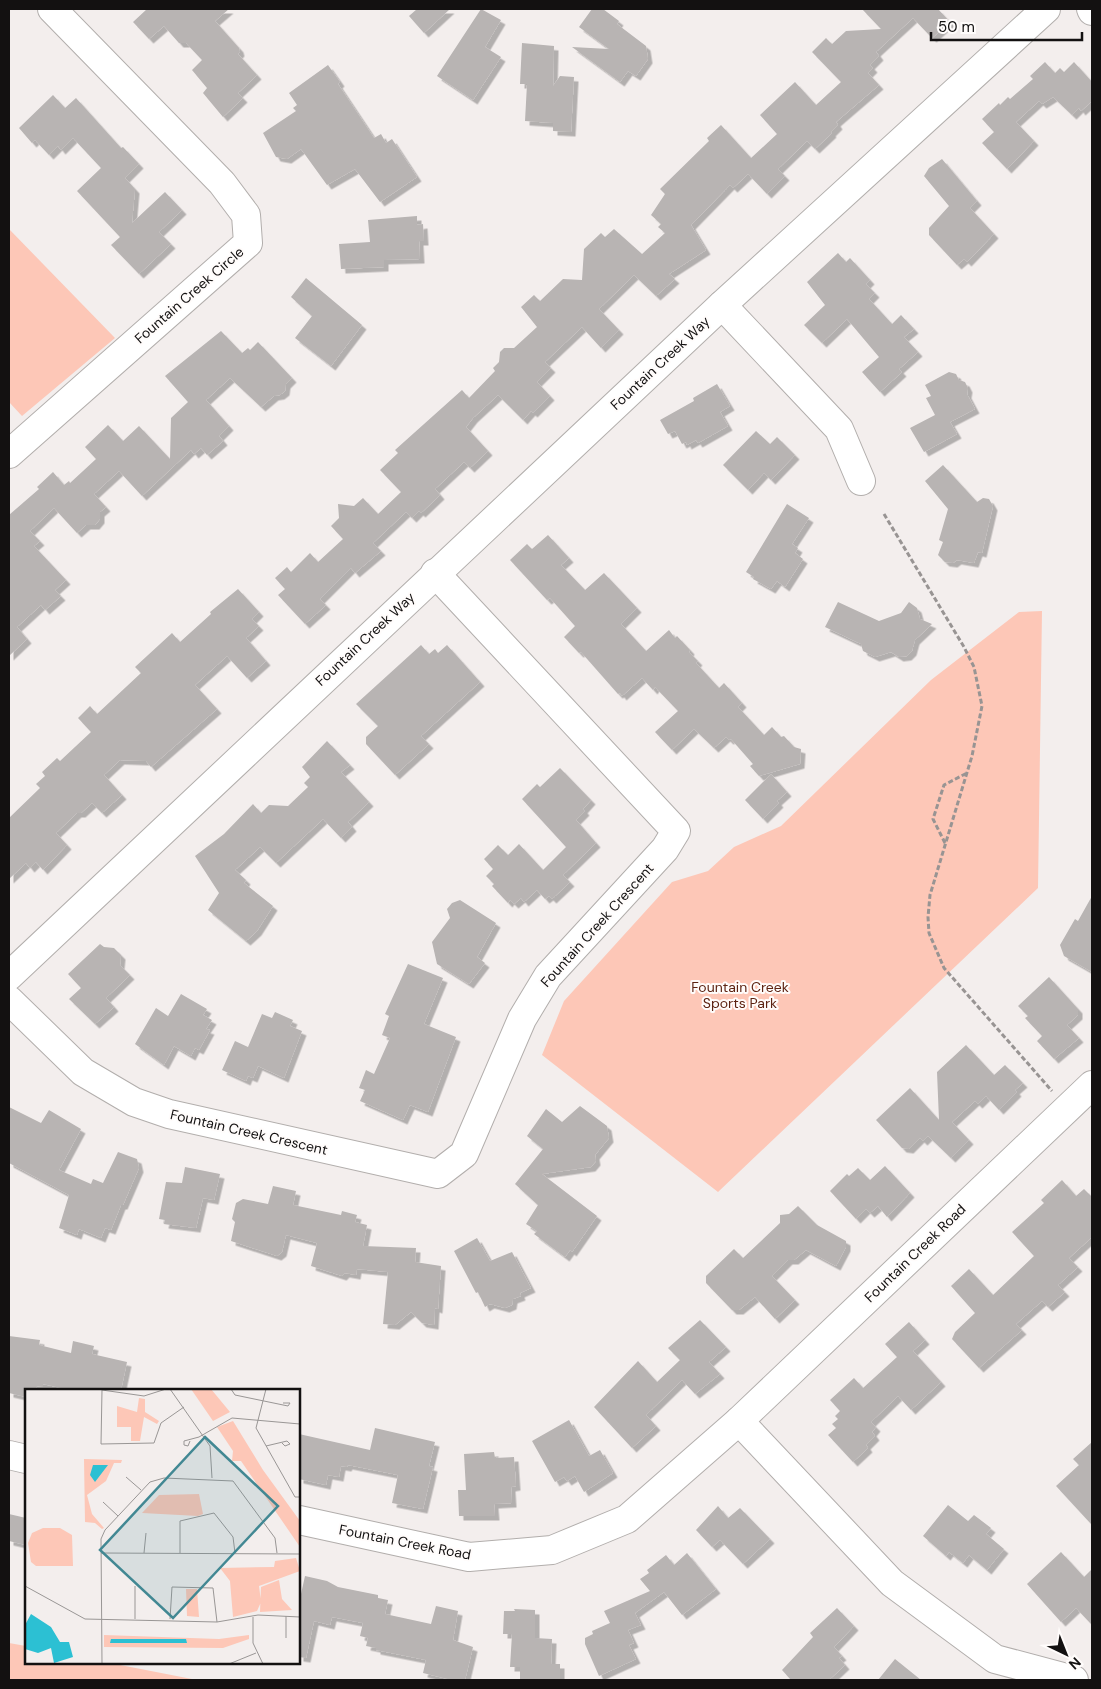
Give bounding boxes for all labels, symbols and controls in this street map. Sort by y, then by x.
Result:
scale bar [931,10,1082,42]
text: 50 m [938,17,975,37]
street label: Fountain Creek Circle [131,243,247,347]
street label: Fountain Creek Way [607,312,714,414]
street label: Fountain Creek Way [312,588,419,690]
street label: Fountain Creek Crescent [536,859,658,991]
park label: Fountain Creek Sports Park [691,978,789,1012]
street label: Fountain Creek Crescent [169,1105,329,1159]
street label: Fountain Creek Road [861,1200,969,1306]
inset map [25,1389,300,1664]
street label: Fountain Creek Road [338,1520,472,1564]
north arrow [1041,1629,1091,1679]
text: N [1065,1653,1085,1674]

